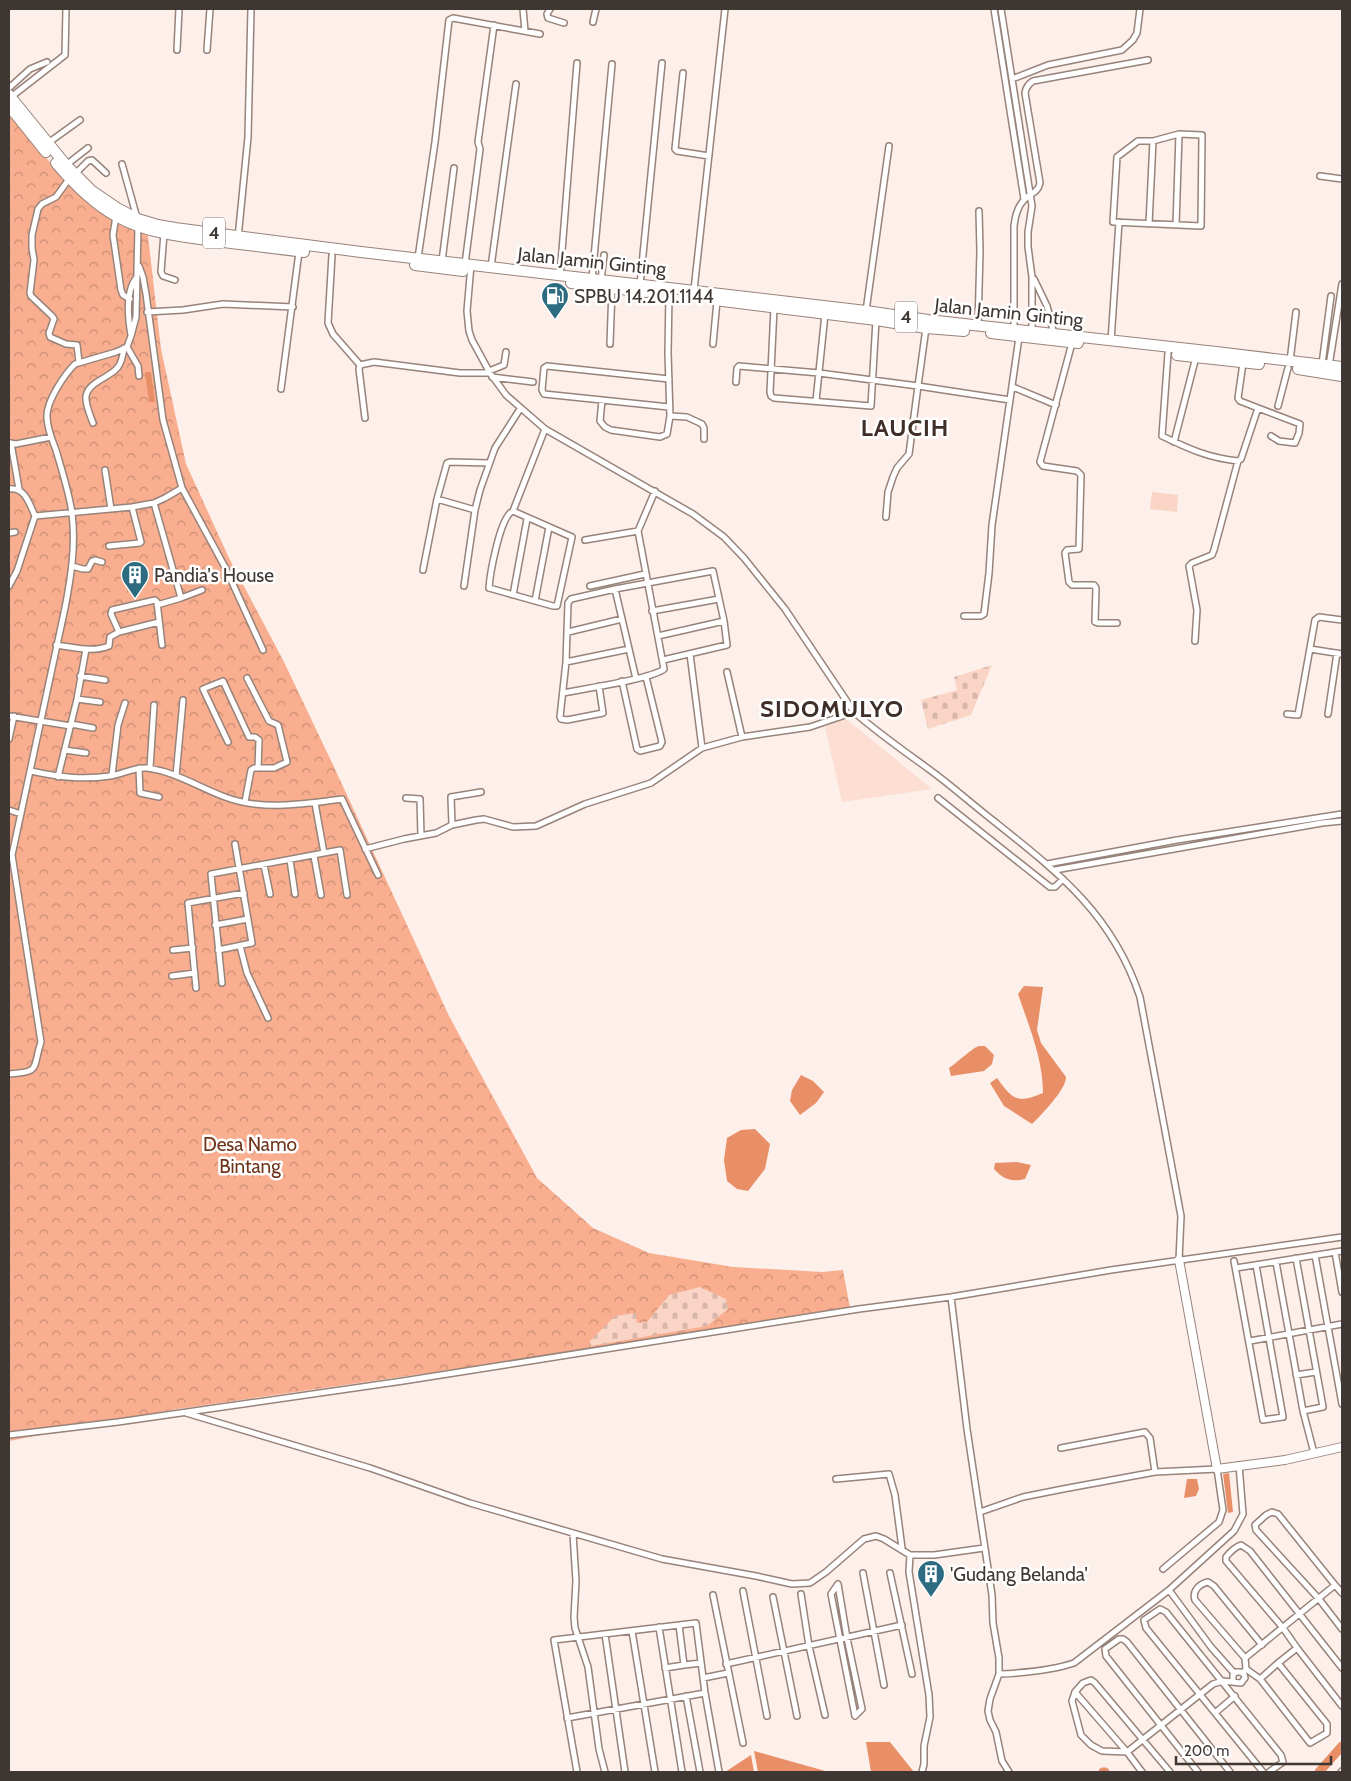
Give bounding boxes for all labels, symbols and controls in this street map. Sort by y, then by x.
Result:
road number: 4 [203,218,225,248]
street label: Jalan Jamin Ginting [516,242,668,281]
fuel station icon: SPBU 14.201.1144 [540,281,570,320]
place label: SPBU 14.201.1144 [574,285,714,308]
street label: Jalan Jamin Ginting [933,293,1085,332]
road number: 4 [895,302,917,332]
district label: LAUCIH [861,413,949,442]
building icon: Pandia's House [120,560,150,599]
place label: Pandia's House [154,564,274,587]
district label: SIDOMULYO [760,694,904,723]
park label: Desa Namo Bintang [203,1133,297,1178]
building icon: 'Gudang Belanda' [916,1559,946,1598]
place label: 'Gudang Belanda' [950,1563,1088,1586]
scale bar [1176,1734,1331,1766]
text: 200 m [1184,1742,1229,1760]

